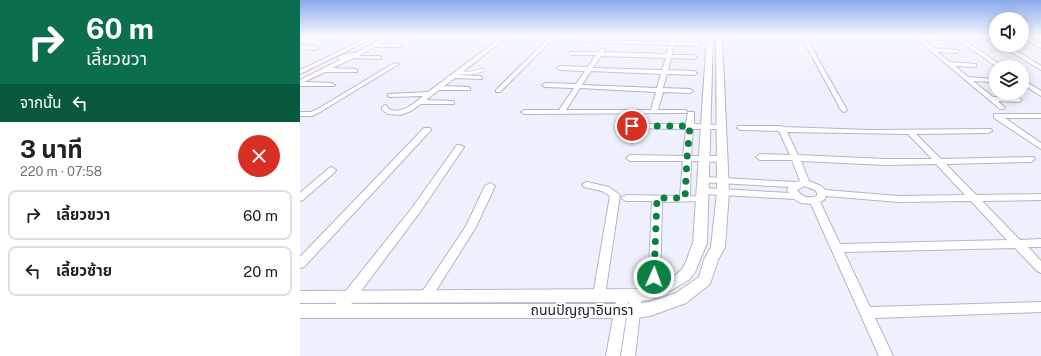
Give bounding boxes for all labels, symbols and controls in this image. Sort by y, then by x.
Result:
text: 60 m [86,12,154,45]
map controls [989,12,1029,100]
button: sound [989,12,1029,52]
icon: right [20,16,72,68]
text: เลี้ยวขวา [86,48,147,69]
button: layers [989,60,1029,100]
icon: left [69,92,91,114]
text: จากนั้น [20,94,61,111]
pin [615,109,649,143]
icon: arrive [621,115,643,137]
text: 3 นาที [20,135,83,163]
button: close [238,135,280,177]
text: 220 m · 07:58 [20,164,102,179]
icon: right [22,204,44,226]
text: เลี้ยวขวา [56,206,110,223]
text: 60 m [243,207,278,224]
position arrow [633,256,675,298]
icon: left [22,260,44,282]
text: เลี้ยวซ้าย [56,262,112,279]
text: 20 m [243,263,278,280]
street label: ถนนปัญญาอินทรา [531,302,633,318]

